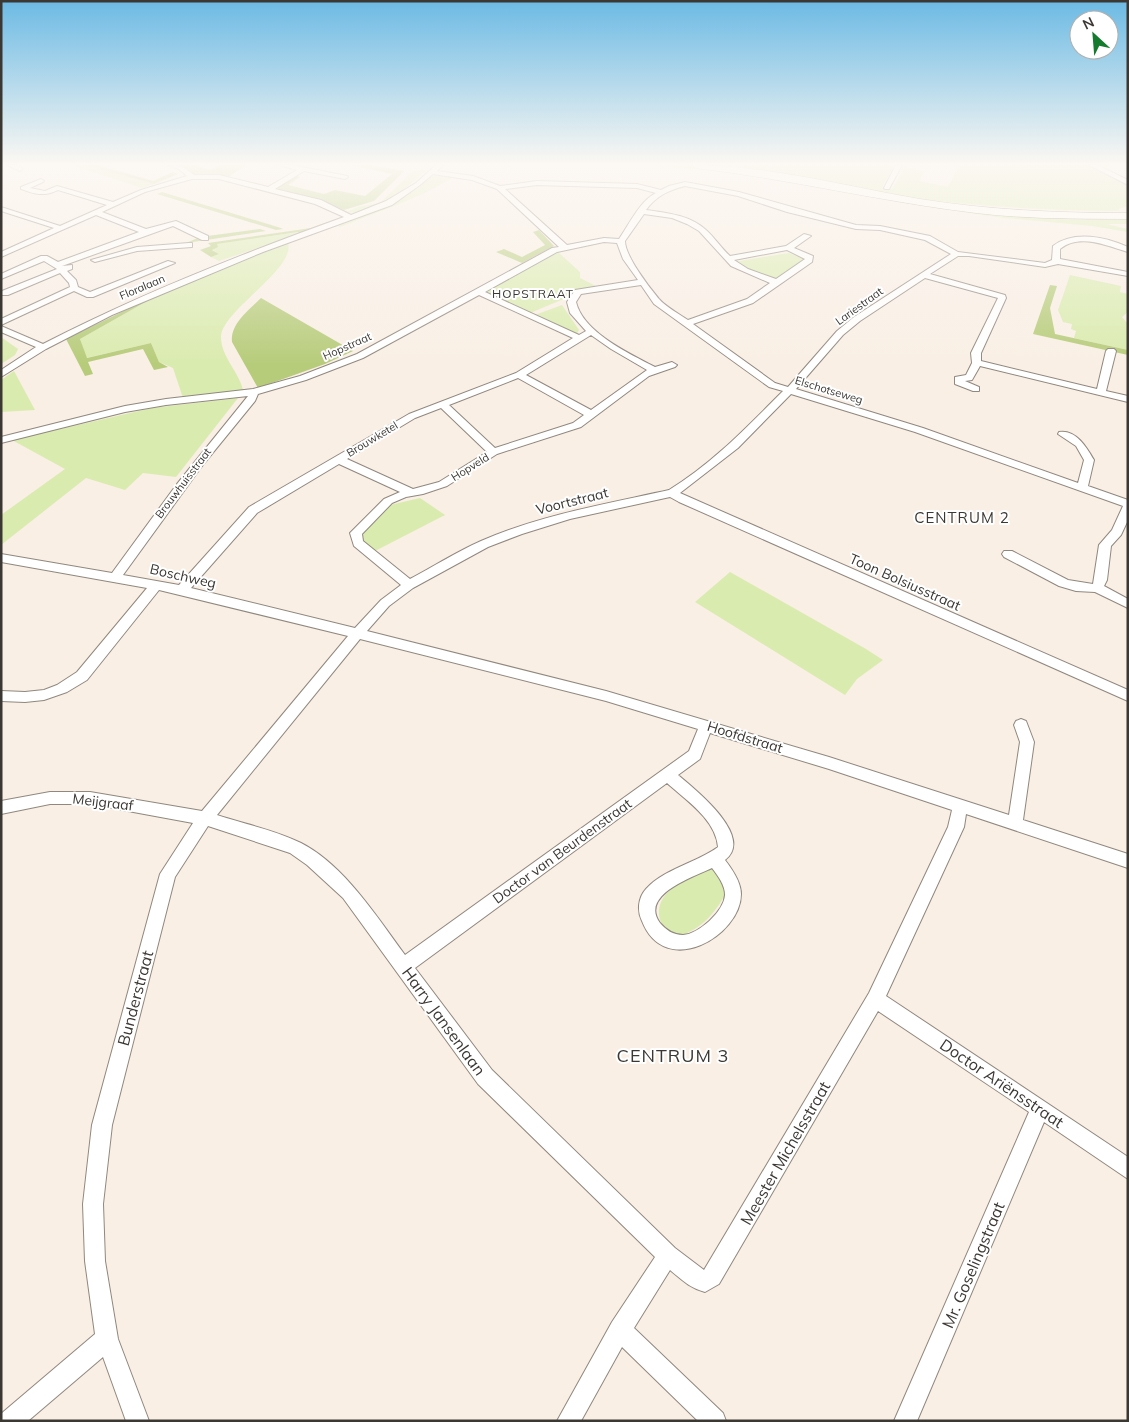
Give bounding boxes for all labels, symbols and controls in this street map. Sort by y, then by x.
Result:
north arrow [1069,10,1119,60]
text: N [1080,13,1097,34]
street label: Floralaan [117,271,167,303]
street label: Lariestraat [832,284,886,328]
district label: HOPSTRAAT [492,286,574,301]
street label: Hopstraat [321,329,374,363]
street label: Elschotseweg [793,373,865,407]
street label: Brouwketel [344,418,400,460]
street label: Brouwhuisstraat [152,445,214,521]
street label: Hopveld [448,450,492,484]
street label: Voortstraat [534,483,610,519]
district label: CENTRUM 2 [914,508,1010,527]
street label: Toon Bolsiusstraat [847,549,963,615]
street label: Boschweg [148,560,218,592]
street label: Hoofdstraat [705,717,785,757]
street label: Meijgraaf [71,789,135,815]
street label: Doctor van Beurdenstraat [489,794,635,907]
street label: Bunderstraat [113,948,157,1048]
street label: Harry Jansenlaan [398,963,490,1079]
street label: Doctor Ariënsstraat [936,1034,1068,1132]
district label: CENTRUM 3 [617,1044,729,1067]
street label: Meester Michelsstraat [736,1077,834,1228]
street label: Mr. Goselingstraat [937,1199,1009,1331]

